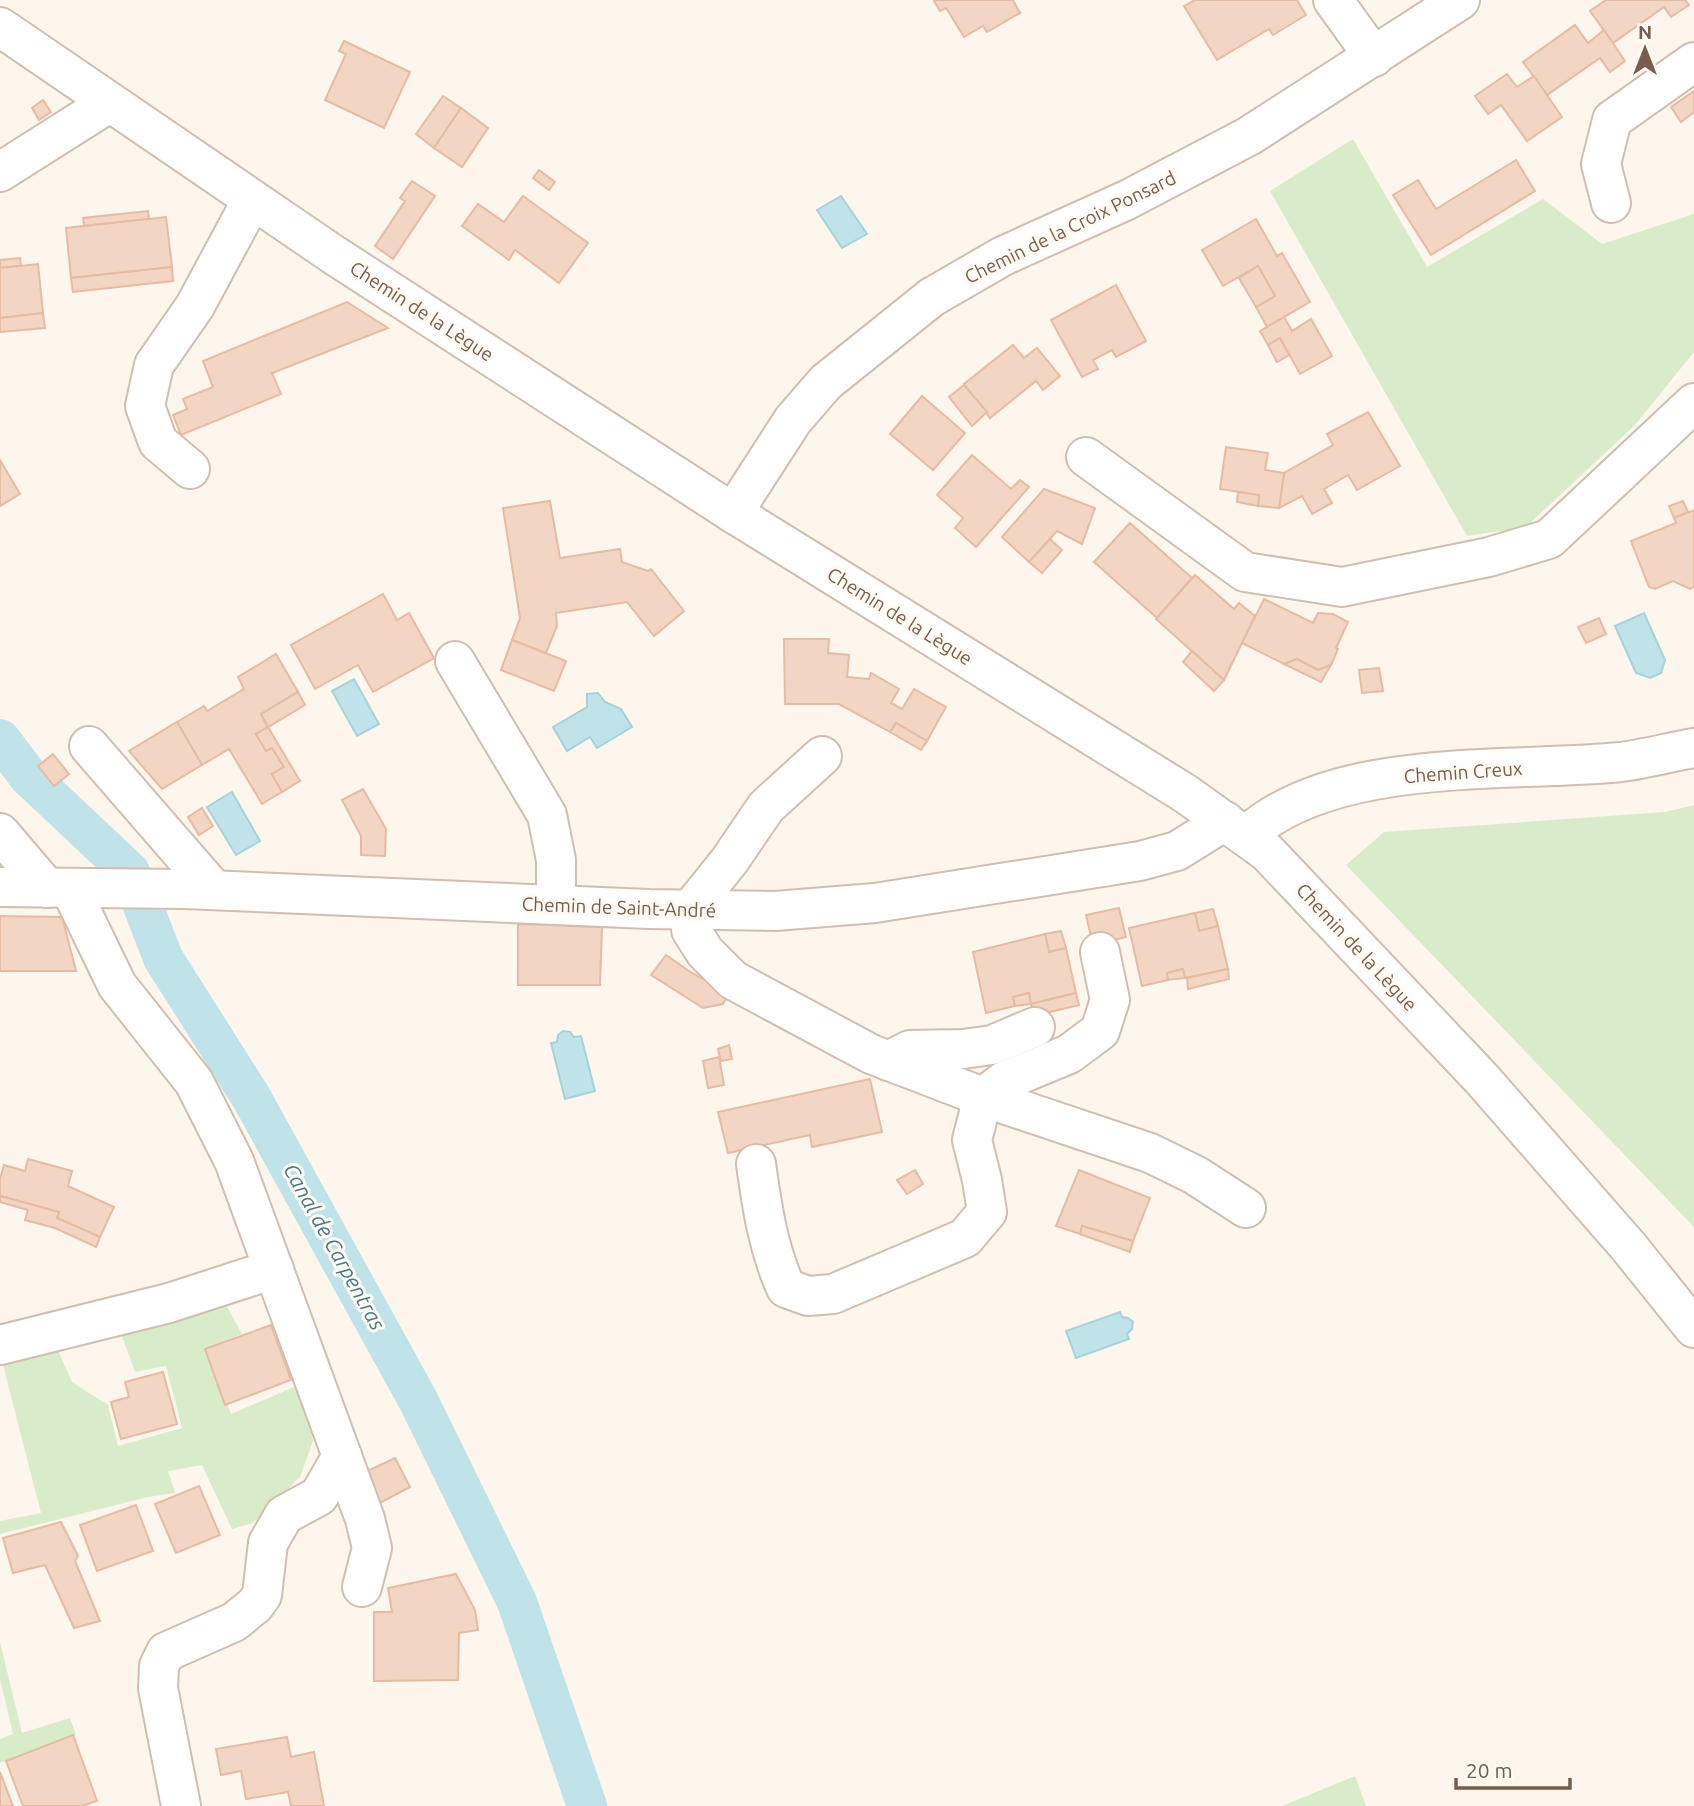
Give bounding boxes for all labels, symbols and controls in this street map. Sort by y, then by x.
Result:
north arrow [1610,14,1680,84]
text: N [1638,21,1652,43]
street label: Chemin de la Croix Ponsard [961,166,1179,288]
street label: Chemin de la Lègue [346,256,498,366]
street label: Chemin de la Lègue [823,562,977,670]
street label: Chemin Creux [1403,757,1524,787]
street label: Chemin de la Lègue [1292,879,1422,1015]
street label: Chemin de Saint-André [521,893,717,921]
water label: Canal de Carpentras [279,1159,391,1334]
scale bar [1456,1746,1570,1790]
text: 20 m [1466,1758,1513,1782]

